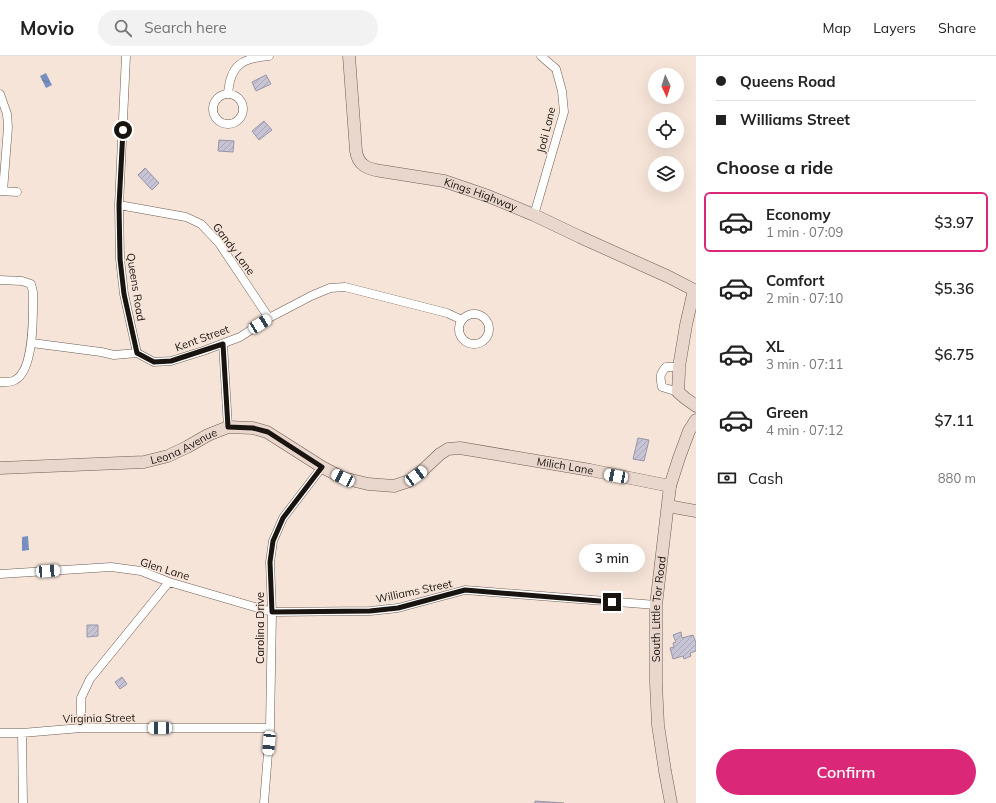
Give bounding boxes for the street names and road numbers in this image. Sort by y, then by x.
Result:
street label: Jodi Lane [534,105,558,155]
street label: Kings Highway [442,175,519,214]
street label: Gandy Lane [210,220,258,278]
street label: Queens Road [124,252,148,322]
street label: Kent Street [173,322,231,354]
street label: Leona Avenue [149,425,219,467]
street label: Milich Lane [536,454,595,478]
street label: Glen Lane [139,555,191,583]
street label: South Little Tor Road [649,555,669,662]
street label: Williams Street [375,576,454,606]
street label: Carolina Drive [253,592,267,664]
street label: Virginia Street [63,710,135,726]

